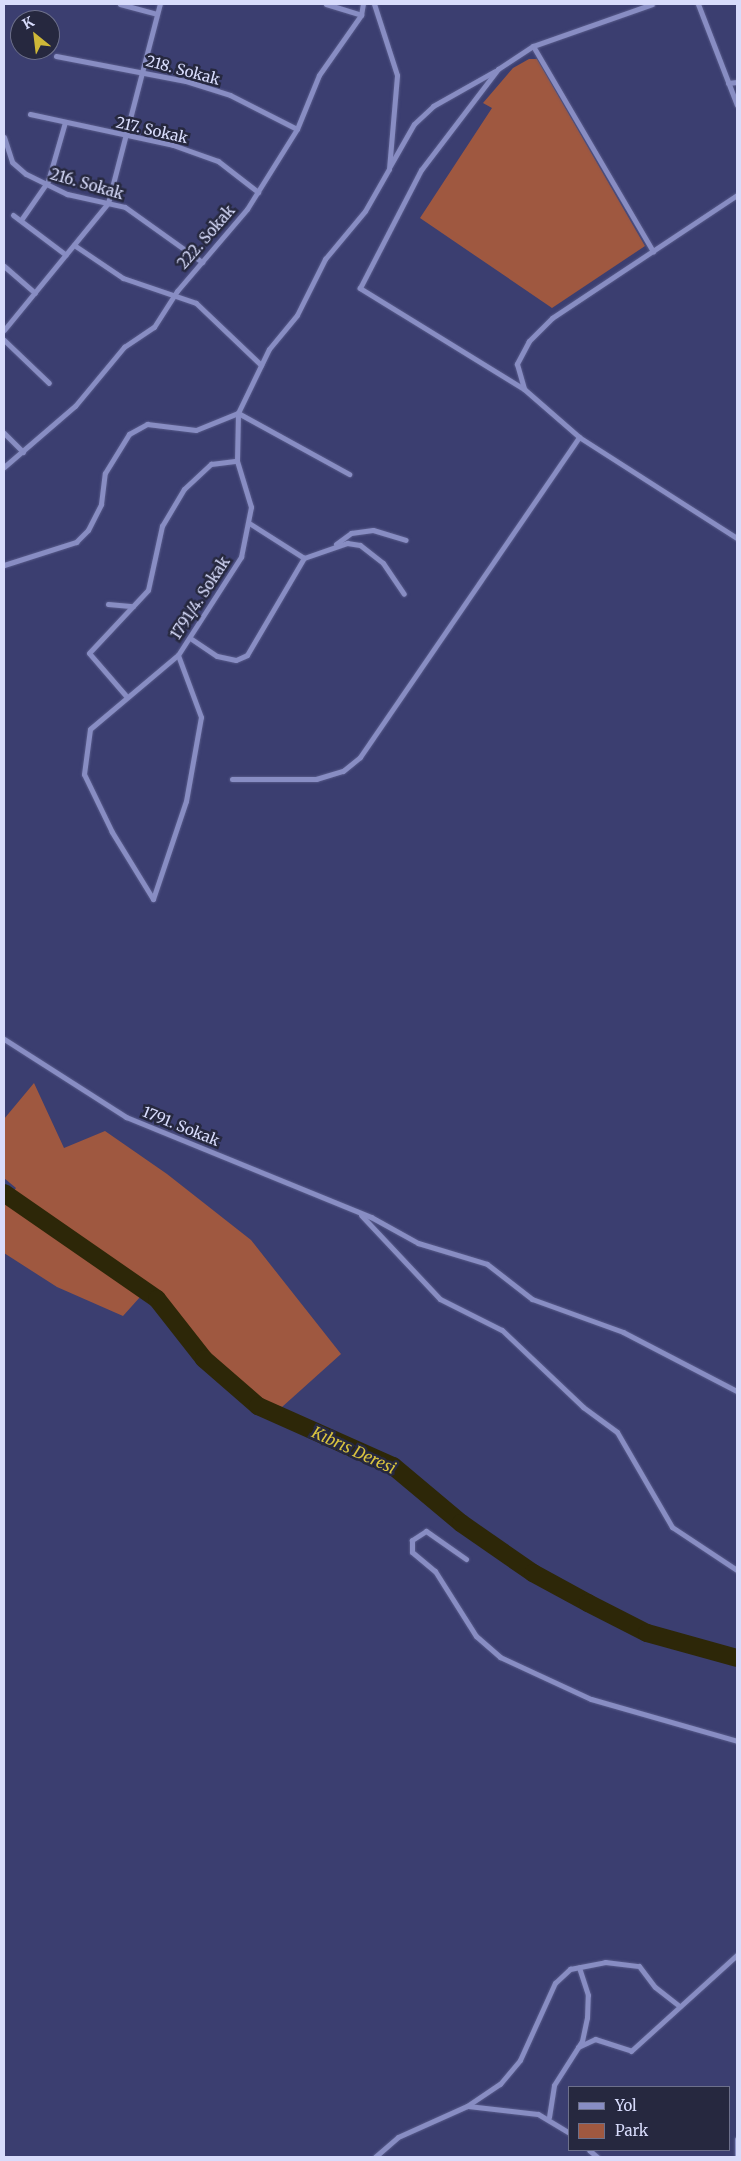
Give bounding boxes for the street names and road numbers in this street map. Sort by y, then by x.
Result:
street label: 218. Sokak [144,52,222,88]
street label: 217. Sokak [114,113,190,147]
street label: 216. Sokak [48,165,126,203]
street label: 222. Sokak [174,202,238,272]
street label: 1791/4. Sokak [167,553,233,643]
street label: 1791. Sokak [140,1102,222,1150]

